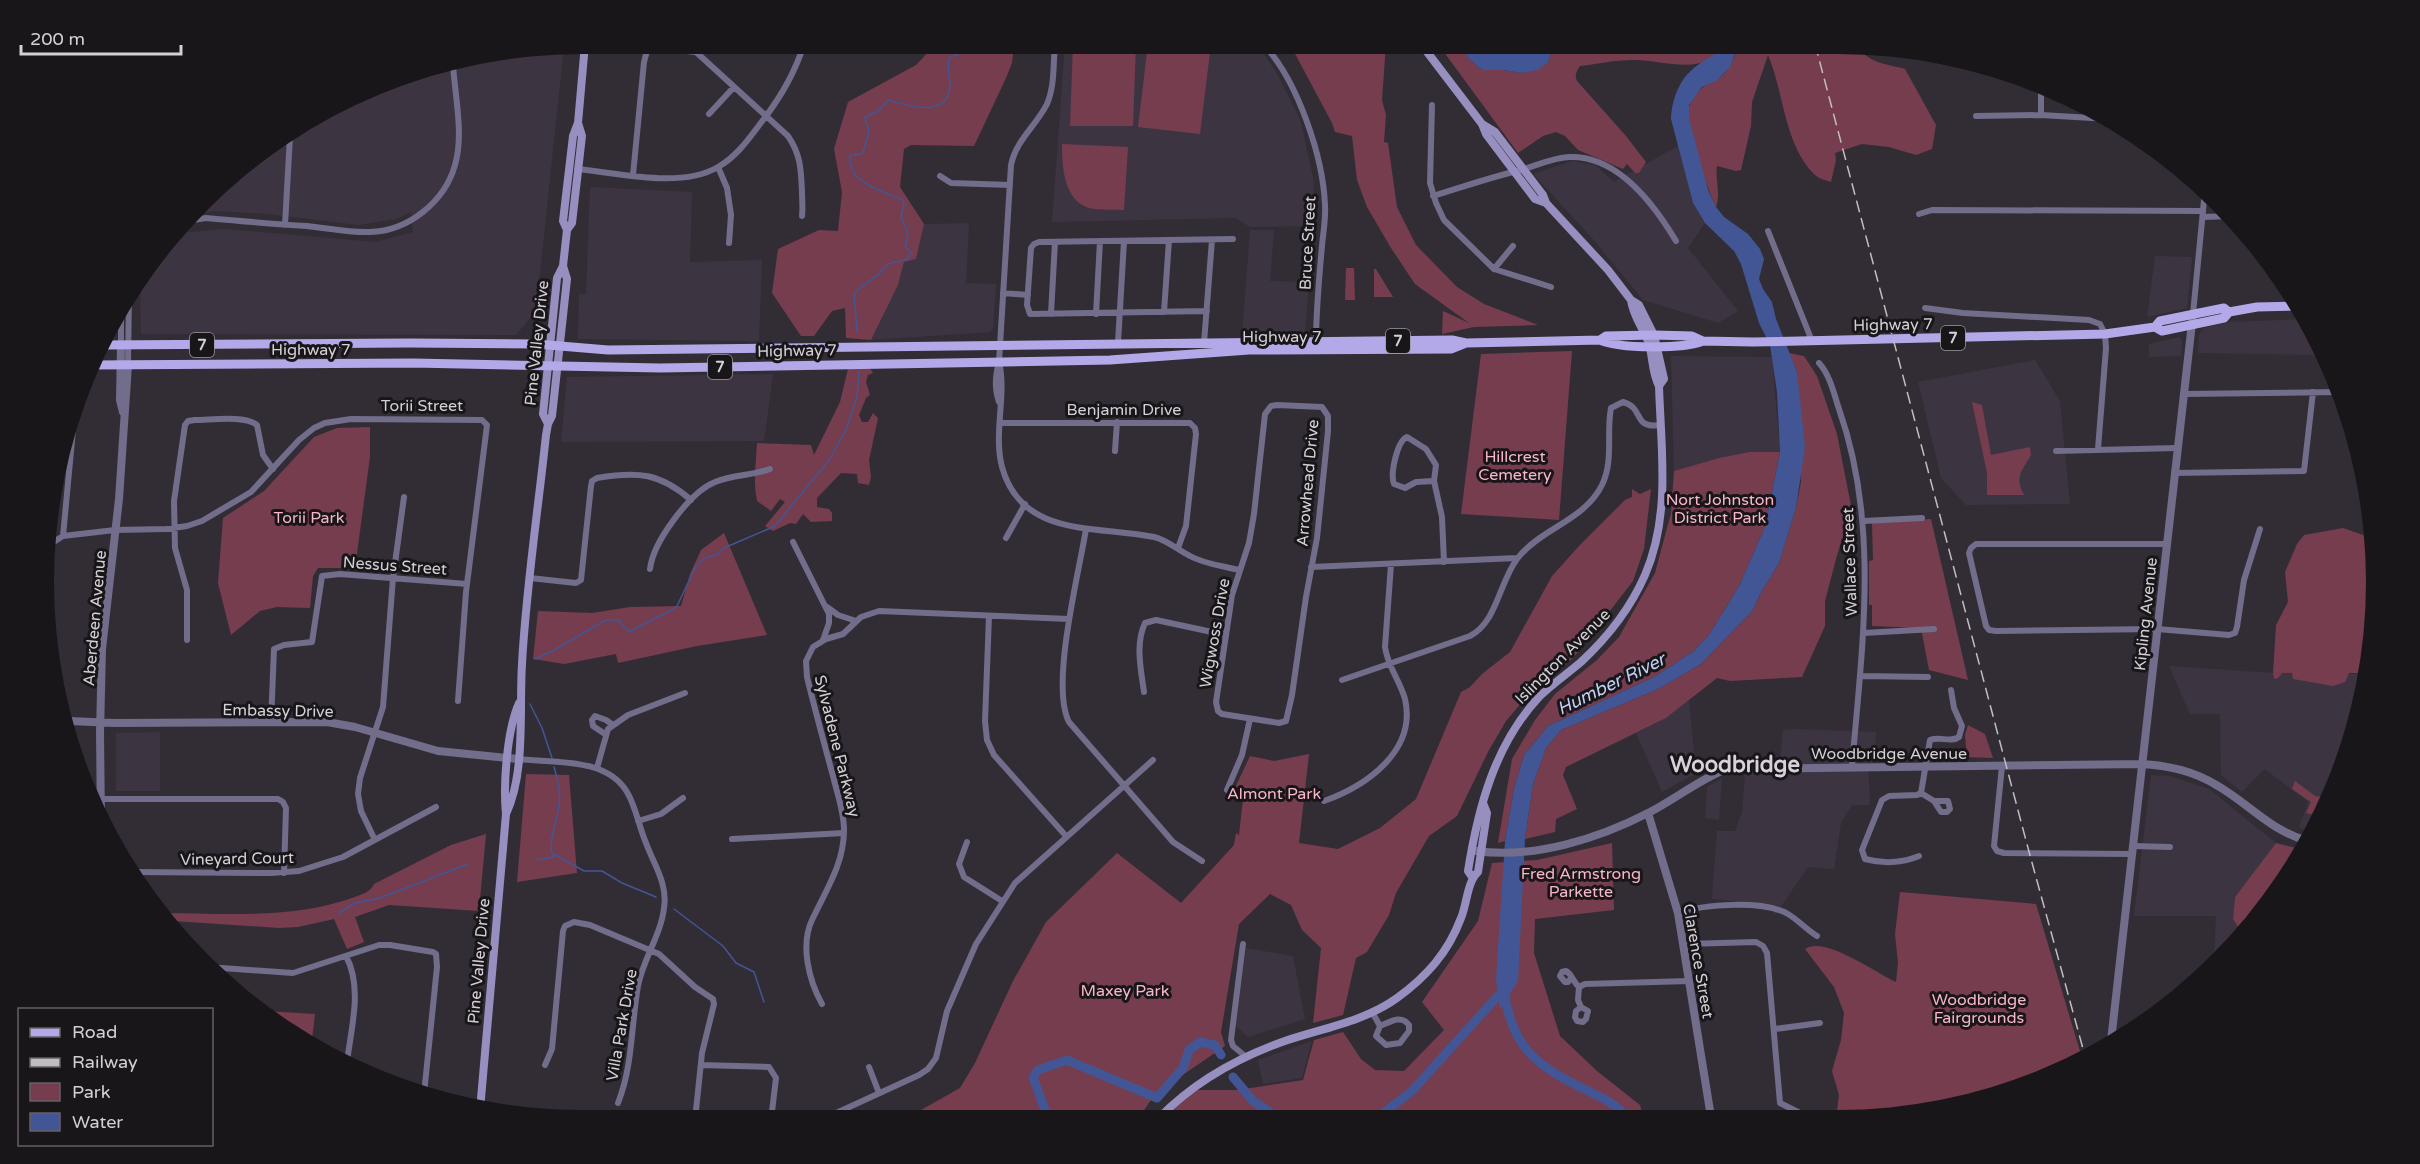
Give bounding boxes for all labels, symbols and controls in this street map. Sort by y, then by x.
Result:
scale bar [21,18,182,56]
text: 200 m [30,28,85,50]
street label: Bruce Street [1296,195,1320,291]
street label: Pine Valley Drive [520,279,554,407]
street label: Highway 7 [1853,314,1933,336]
road number: 7 [1941,326,1965,350]
street label: Highway 7 [1242,327,1322,347]
road number: 7 [1386,329,1410,353]
road number: 7 [190,333,214,357]
street label: Highway 7 [271,340,351,360]
street label: Highway 7 [757,340,837,362]
road number: 7 [708,355,732,379]
street label: Torii Street [381,396,463,416]
street label: Benjamin Drive [1067,400,1181,420]
street label: Arrowhead Drive [1292,419,1324,548]
park label: Hillcrest Cemetery [1478,447,1552,485]
park label: Nort Johnston District Park [1666,490,1774,528]
street label: Wallace Street [1838,507,1862,617]
park label: Torii Park [274,508,345,528]
street label: Aberdeen Avenue [79,549,111,687]
street label: Nessus Street [342,552,448,580]
street label: Kipling Avenue [2130,556,2162,672]
street label: Wigwoss Drive [1195,577,1234,690]
street label: Islington Avenue [1511,605,1615,709]
water label: Humber River [1553,647,1671,720]
street label: Sylvadene Parkway [810,673,864,820]
street label: Embassy Drive [222,700,334,722]
street label: Woodbridge Avenue [1811,744,1967,764]
district label: Woodbridge [1670,752,1800,778]
park label: Almont Park [1227,784,1321,804]
street label: Vineyard Court [180,848,294,870]
park label: Fred Armstrong Parkette [1521,864,1641,902]
street label: Pine Valley Drive [464,898,494,1025]
street label: Clarence Street [1678,902,1718,1020]
street label: Villa Park Drive [602,967,642,1083]
park label: Maxey Park [1081,981,1170,1001]
park label: Woodbridge Fairgrounds [1932,990,2026,1028]
legend [18,1008,213,1146]
text: Road [72,1021,117,1043]
text: Railway [72,1051,138,1073]
text: Park [72,1081,111,1103]
text: Water [72,1111,123,1133]

